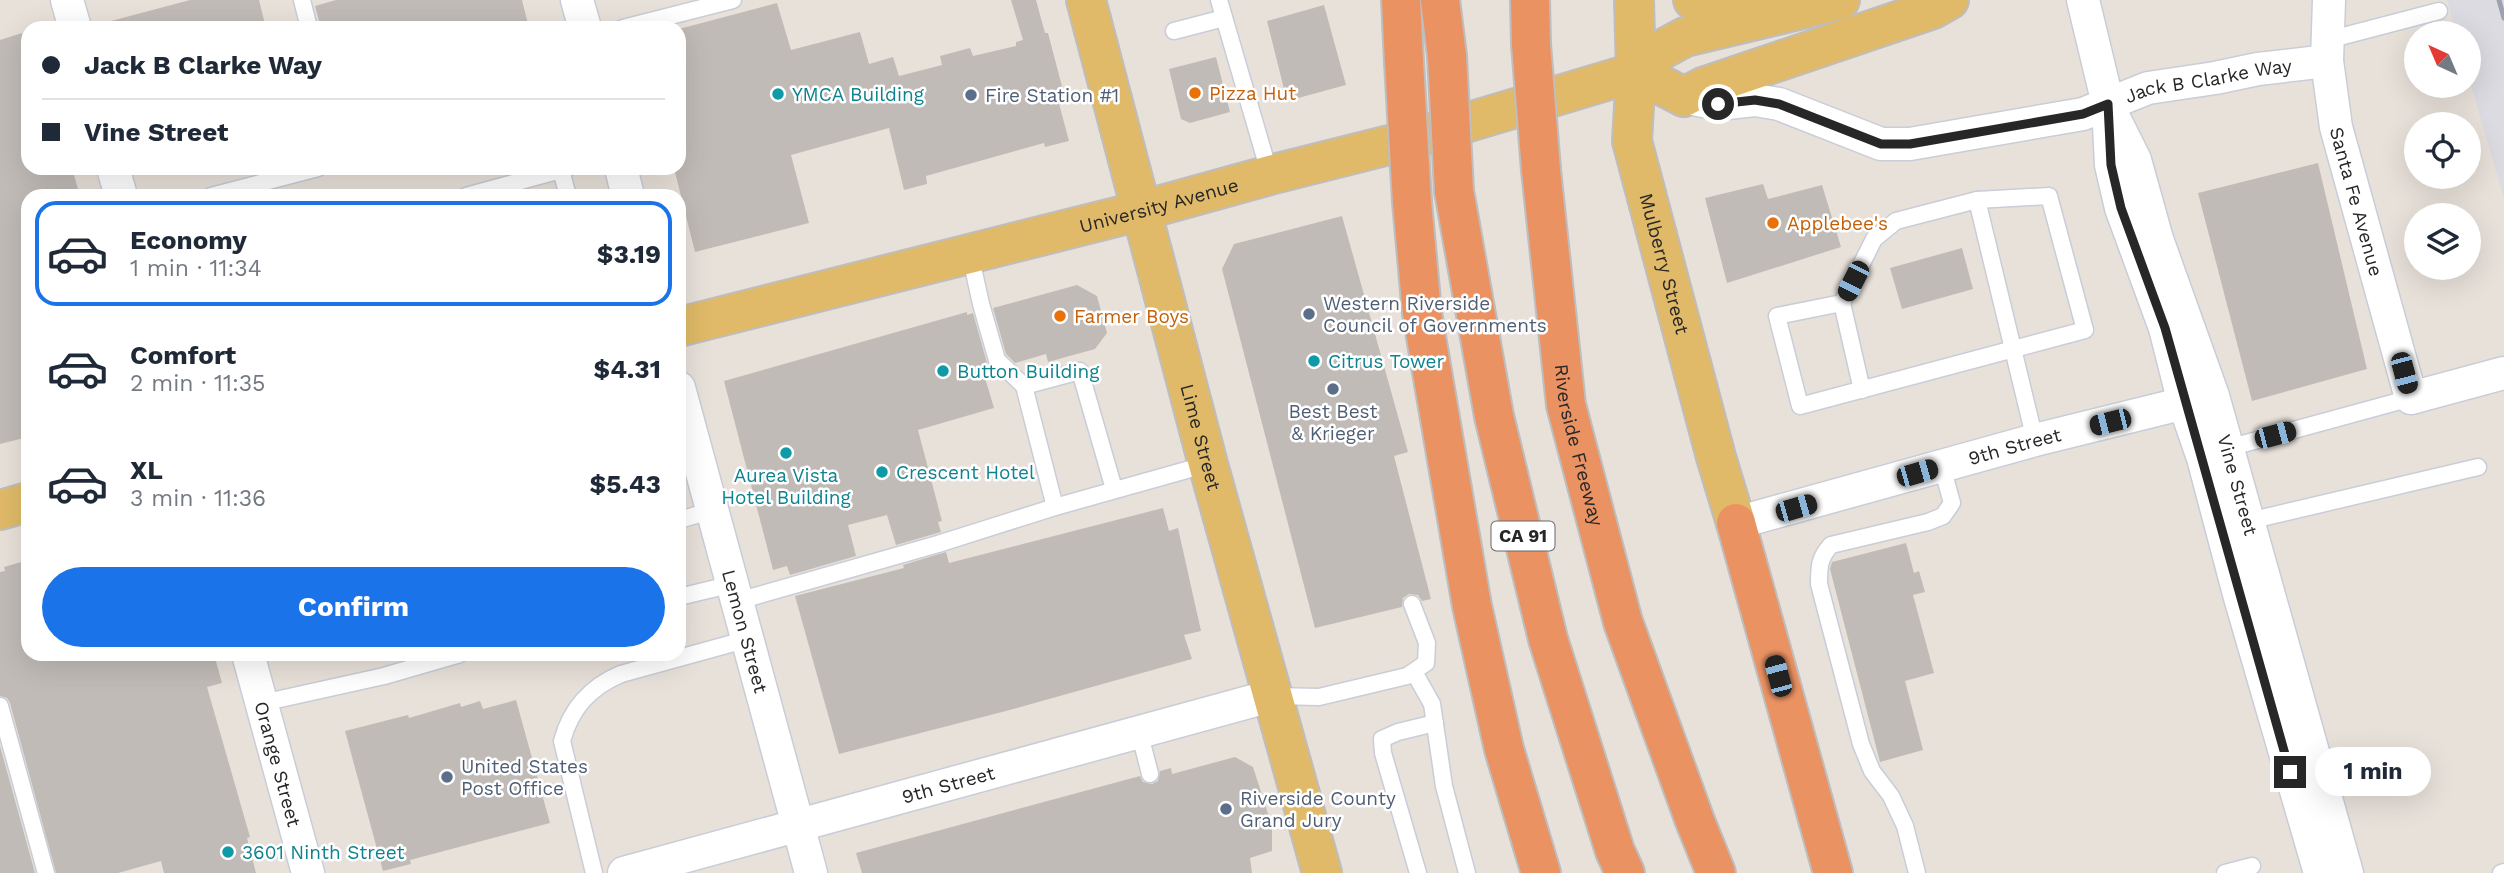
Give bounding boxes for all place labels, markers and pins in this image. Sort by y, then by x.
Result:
place label: Pizza Hut [1209,82,1296,105]
place label: YMCA Building [792,83,925,106]
place label: Fire Station #1 [985,84,1119,107]
marker: Pizza Hut [1187,85,1203,101]
marker: YMCA Building [770,86,786,102]
marker: Fire Station #1 [963,87,979,103]
place label: Applebee's [1787,212,1888,235]
marker: Applebee's [1765,215,1781,231]
place label: Western Riverside Council of Governments [1323,292,1547,337]
place label: Farmer Boys [1074,305,1189,328]
marker: Western Riverside Council of Governments [1301,306,1317,322]
marker: Farmer Boys [1052,308,1068,324]
place label: Citrus Tower [1328,350,1445,373]
marker: Citrus Tower [1306,353,1322,369]
place label: Button Building [957,360,1100,383]
marker: Button Building [935,363,951,379]
marker: Best Best & Krieger [1325,381,1341,397]
place label: Best Best & Krieger [1288,400,1378,445]
marker: Aurea Vista Hotel Building [778,445,794,461]
place label: Crescent Hotel [896,461,1035,484]
place label: Aurea Vista Hotel Building [721,464,852,509]
marker: Crescent Hotel [874,464,890,480]
place label: United States Post Office [461,755,588,800]
marker: United States Post Office [439,769,455,785]
place label: Riverside County Grand Jury [1240,787,1396,832]
marker: Riverside County Grand Jury [1218,801,1234,817]
place label: 3601 Ninth Street [242,841,404,864]
marker: 3601 Ninth Street [220,844,236,860]

